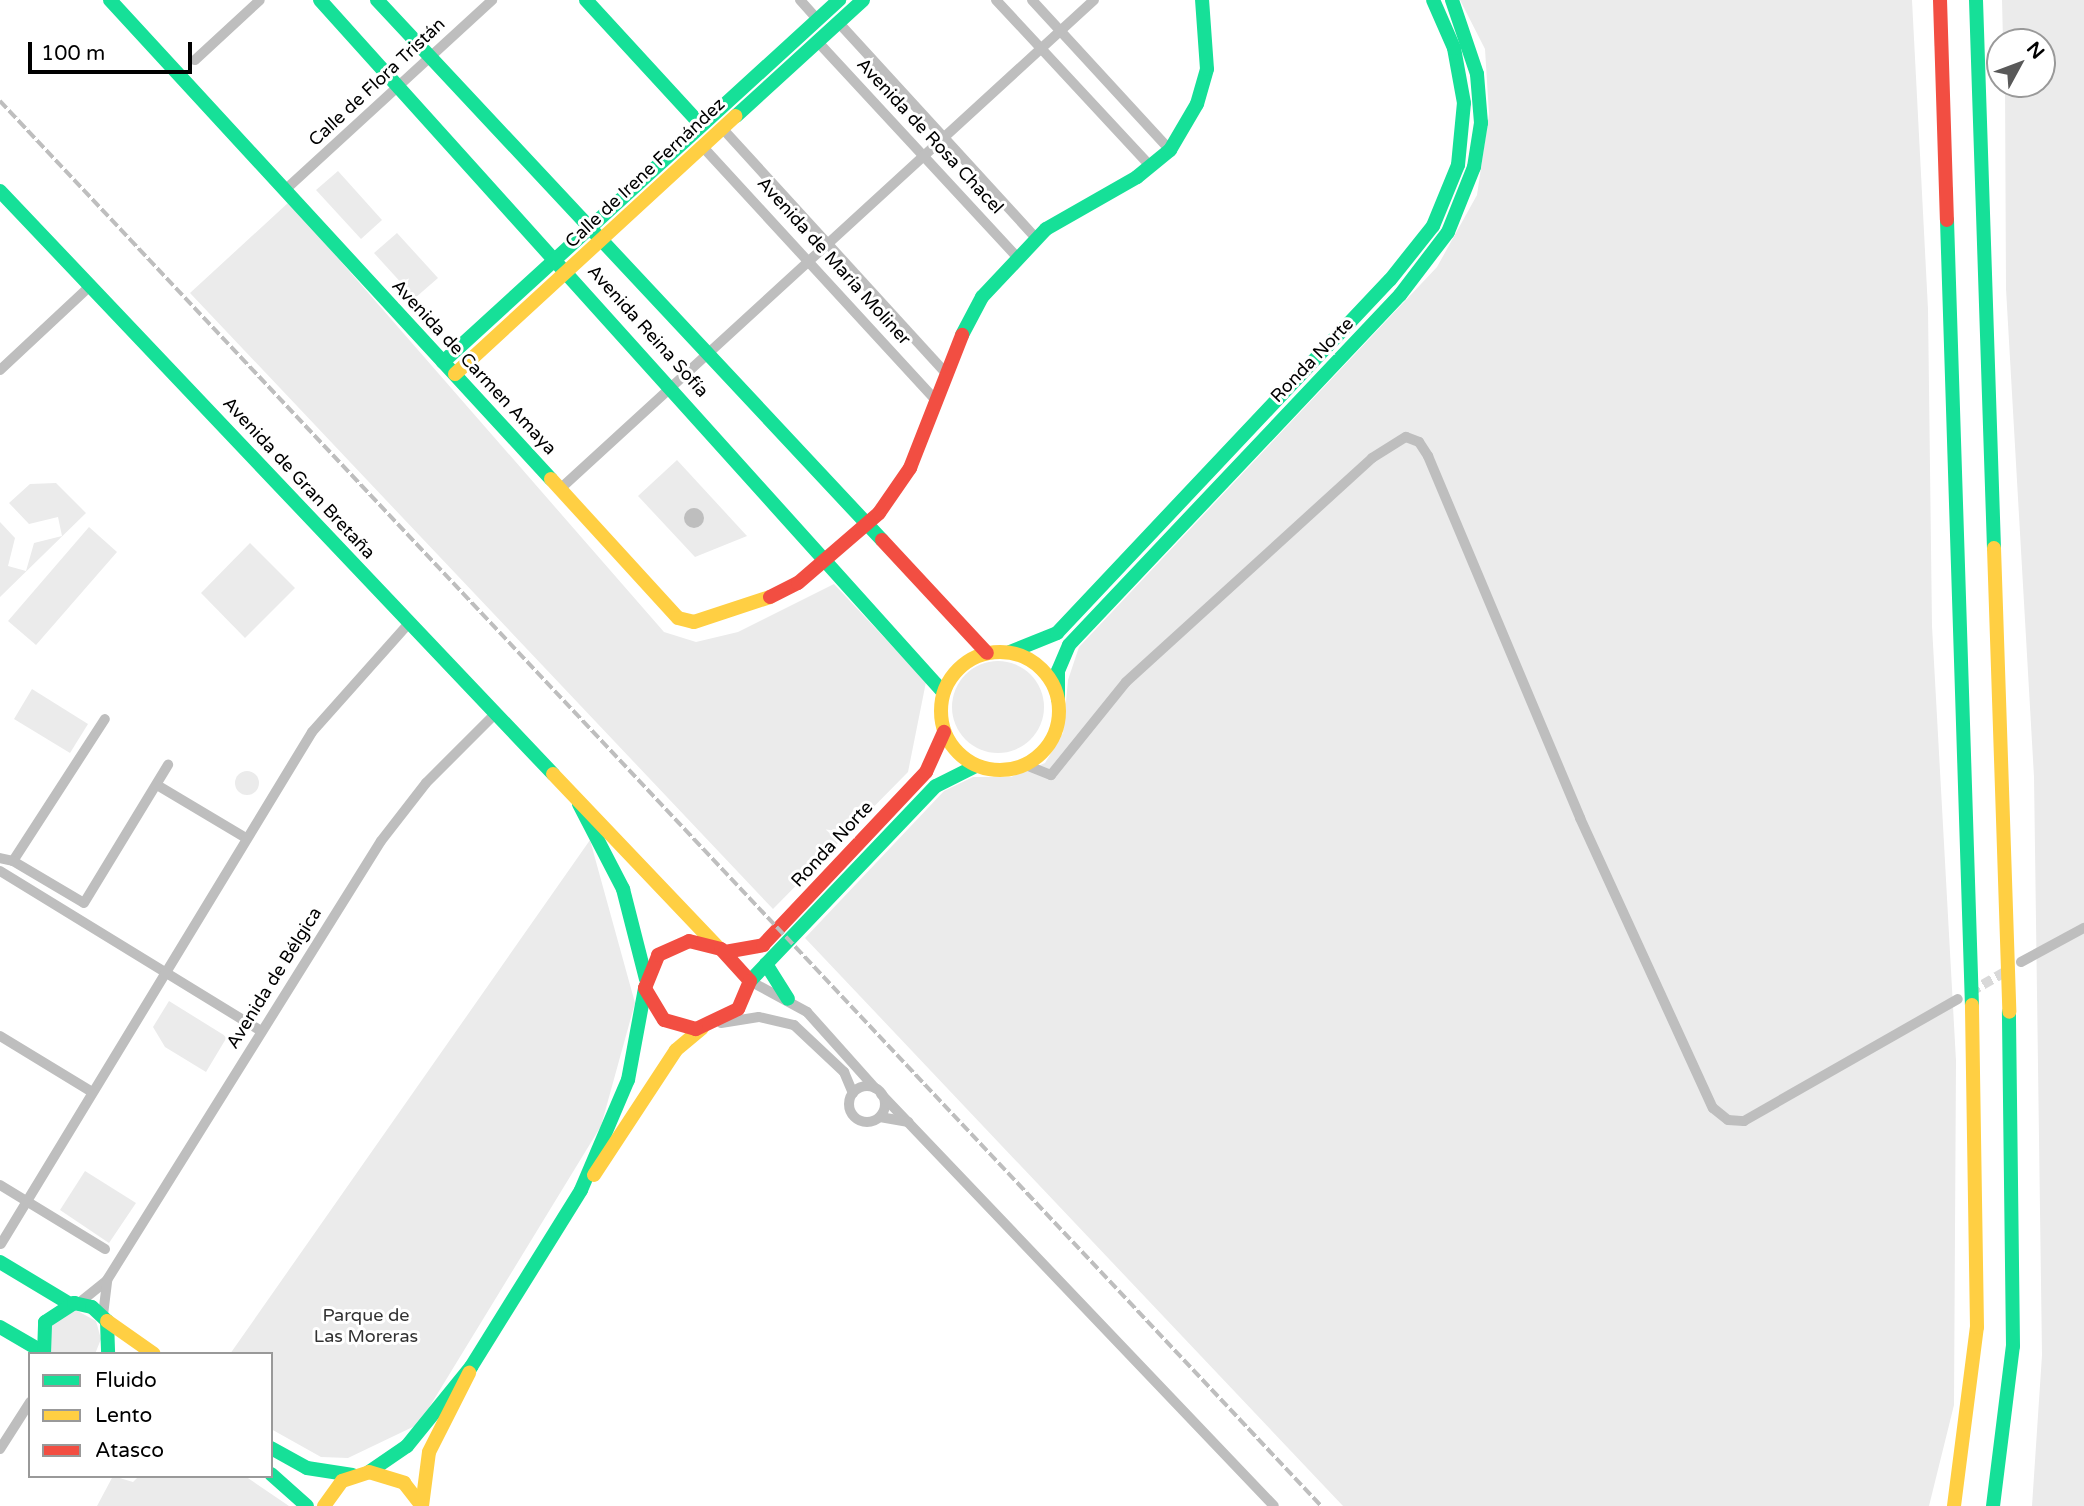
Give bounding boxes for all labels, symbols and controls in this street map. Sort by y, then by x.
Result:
street label: Calle de Flora Tristán [304,13,450,151]
scale bar [32,28,196,72]
north arrow [1986,28,2056,98]
text: N [2022,38,2049,64]
text: 100 m [41,41,105,66]
street label: Avenida de Rosa Chacel [852,54,1008,218]
street label: Calle de Irene Fernández [561,93,729,253]
street label: Avenida de María Moliner [753,172,915,350]
street label: Avenida Reina Sofía [583,260,713,402]
street label: Avenida de Carmen Amaya [387,275,561,459]
street label: Ronda Norte [1266,313,1358,407]
street label: Avenida de Gran Bretaña [218,392,380,564]
street label: Ronda Norte [787,796,877,892]
street label: Avenida de Bélgica [222,903,326,1053]
park label: Parque de Las Moreras [314,1305,418,1348]
legend [28,1352,273,1478]
text: Fluido [95,1368,157,1393]
text: Lento [95,1403,152,1428]
text: Atasco [95,1438,164,1463]

